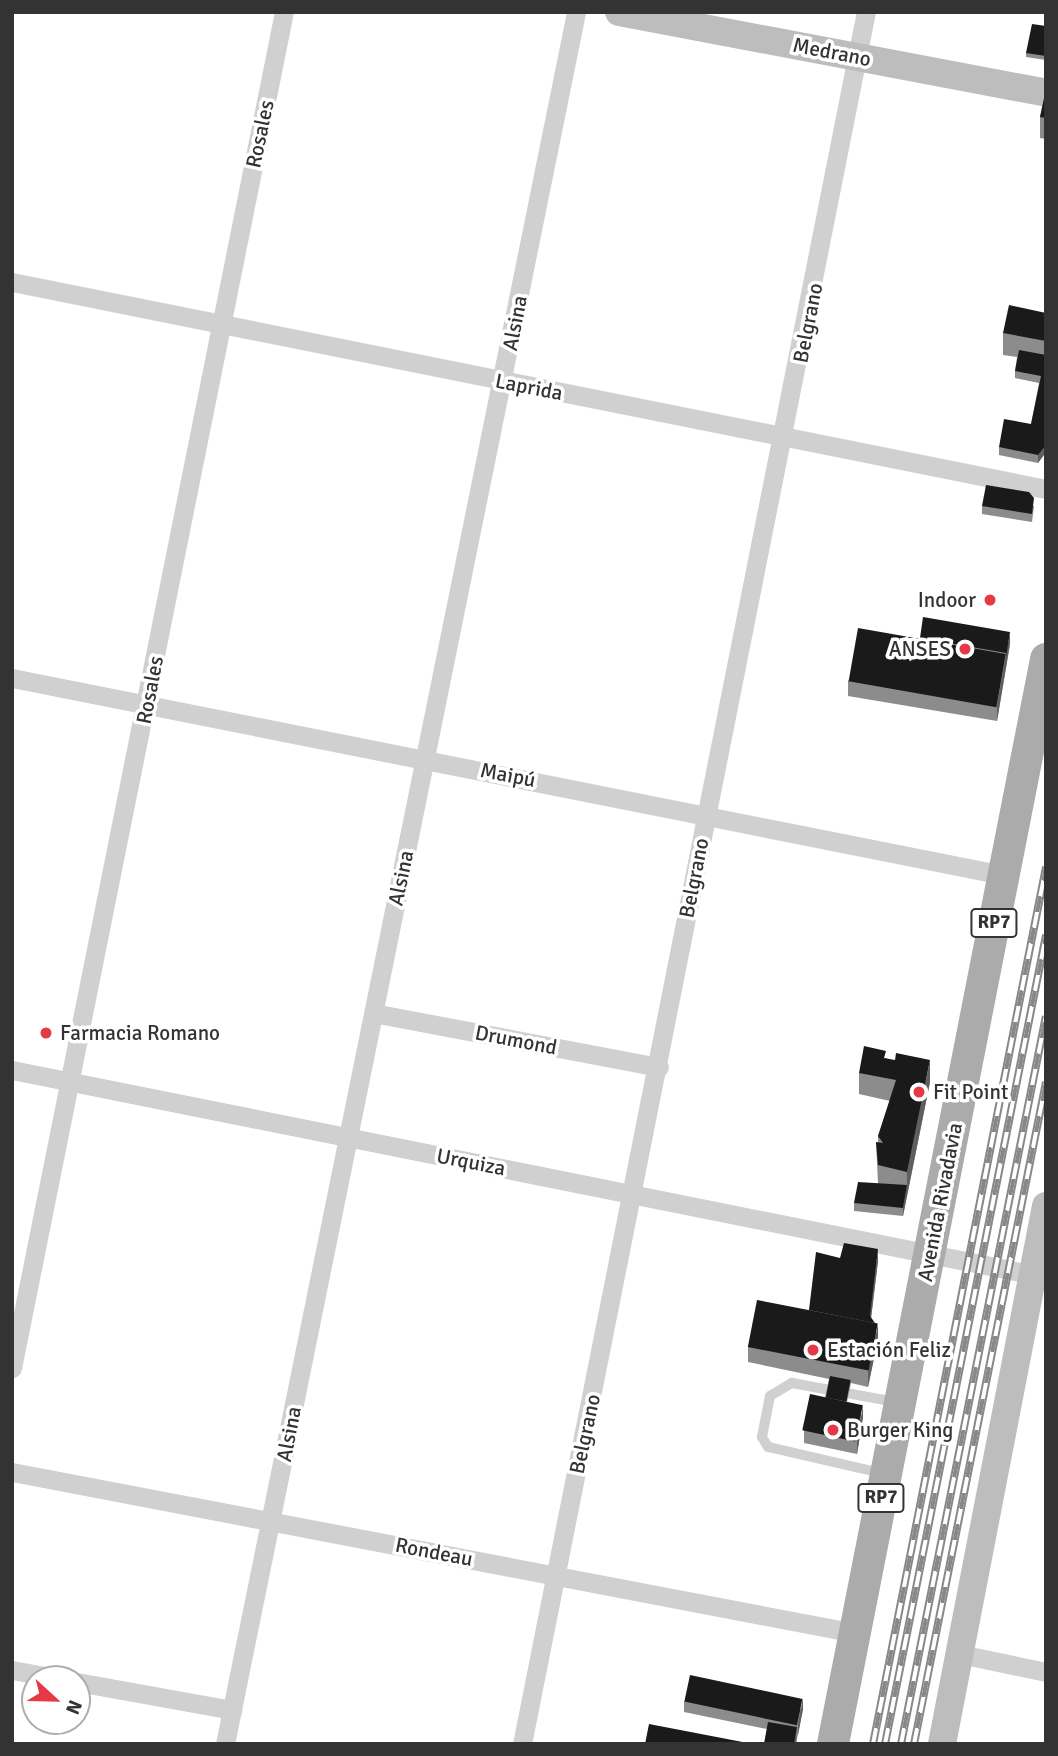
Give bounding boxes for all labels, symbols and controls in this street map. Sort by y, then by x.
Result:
street label: Medrano [791,32,873,72]
street label: Rosales [241,98,279,170]
street label: Belgrano [788,281,828,365]
street label: Alsina [497,293,533,353]
street label: Laprida [493,368,565,406]
place label: Indoor [918,587,976,613]
marker: Indoor [982,592,998,608]
place label: ANSES [889,636,951,662]
marker: ANSES [957,641,973,657]
street label: Rosales [131,654,169,726]
street label: Maipú [478,757,538,793]
street label: Belgrano [674,836,714,920]
street label: Alsina [383,848,419,908]
road number: RP7 [970,908,1018,939]
place label: Farmacia Romano [60,1020,220,1046]
street label: Drumond [473,1020,559,1060]
marker: Farmacia Romano [38,1025,54,1041]
place label: Fit Point [933,1079,1008,1105]
marker: Fit Point [911,1084,927,1100]
street label: Avenida Rivadavia [912,1121,968,1283]
street label: Urquiza [434,1143,508,1181]
place label: Estación Feliz [827,1337,951,1363]
marker: Estación Feliz [805,1342,821,1358]
street label: Belgrano [564,1392,606,1476]
street label: Alsina [271,1404,307,1464]
place label: Burger King [847,1417,953,1443]
marker: Burger King [825,1422,841,1438]
road number: RP7 [856,1482,906,1514]
street label: Rondeau [393,1532,475,1572]
north arrow [21,1665,91,1735]
text: N [60,1696,87,1718]

